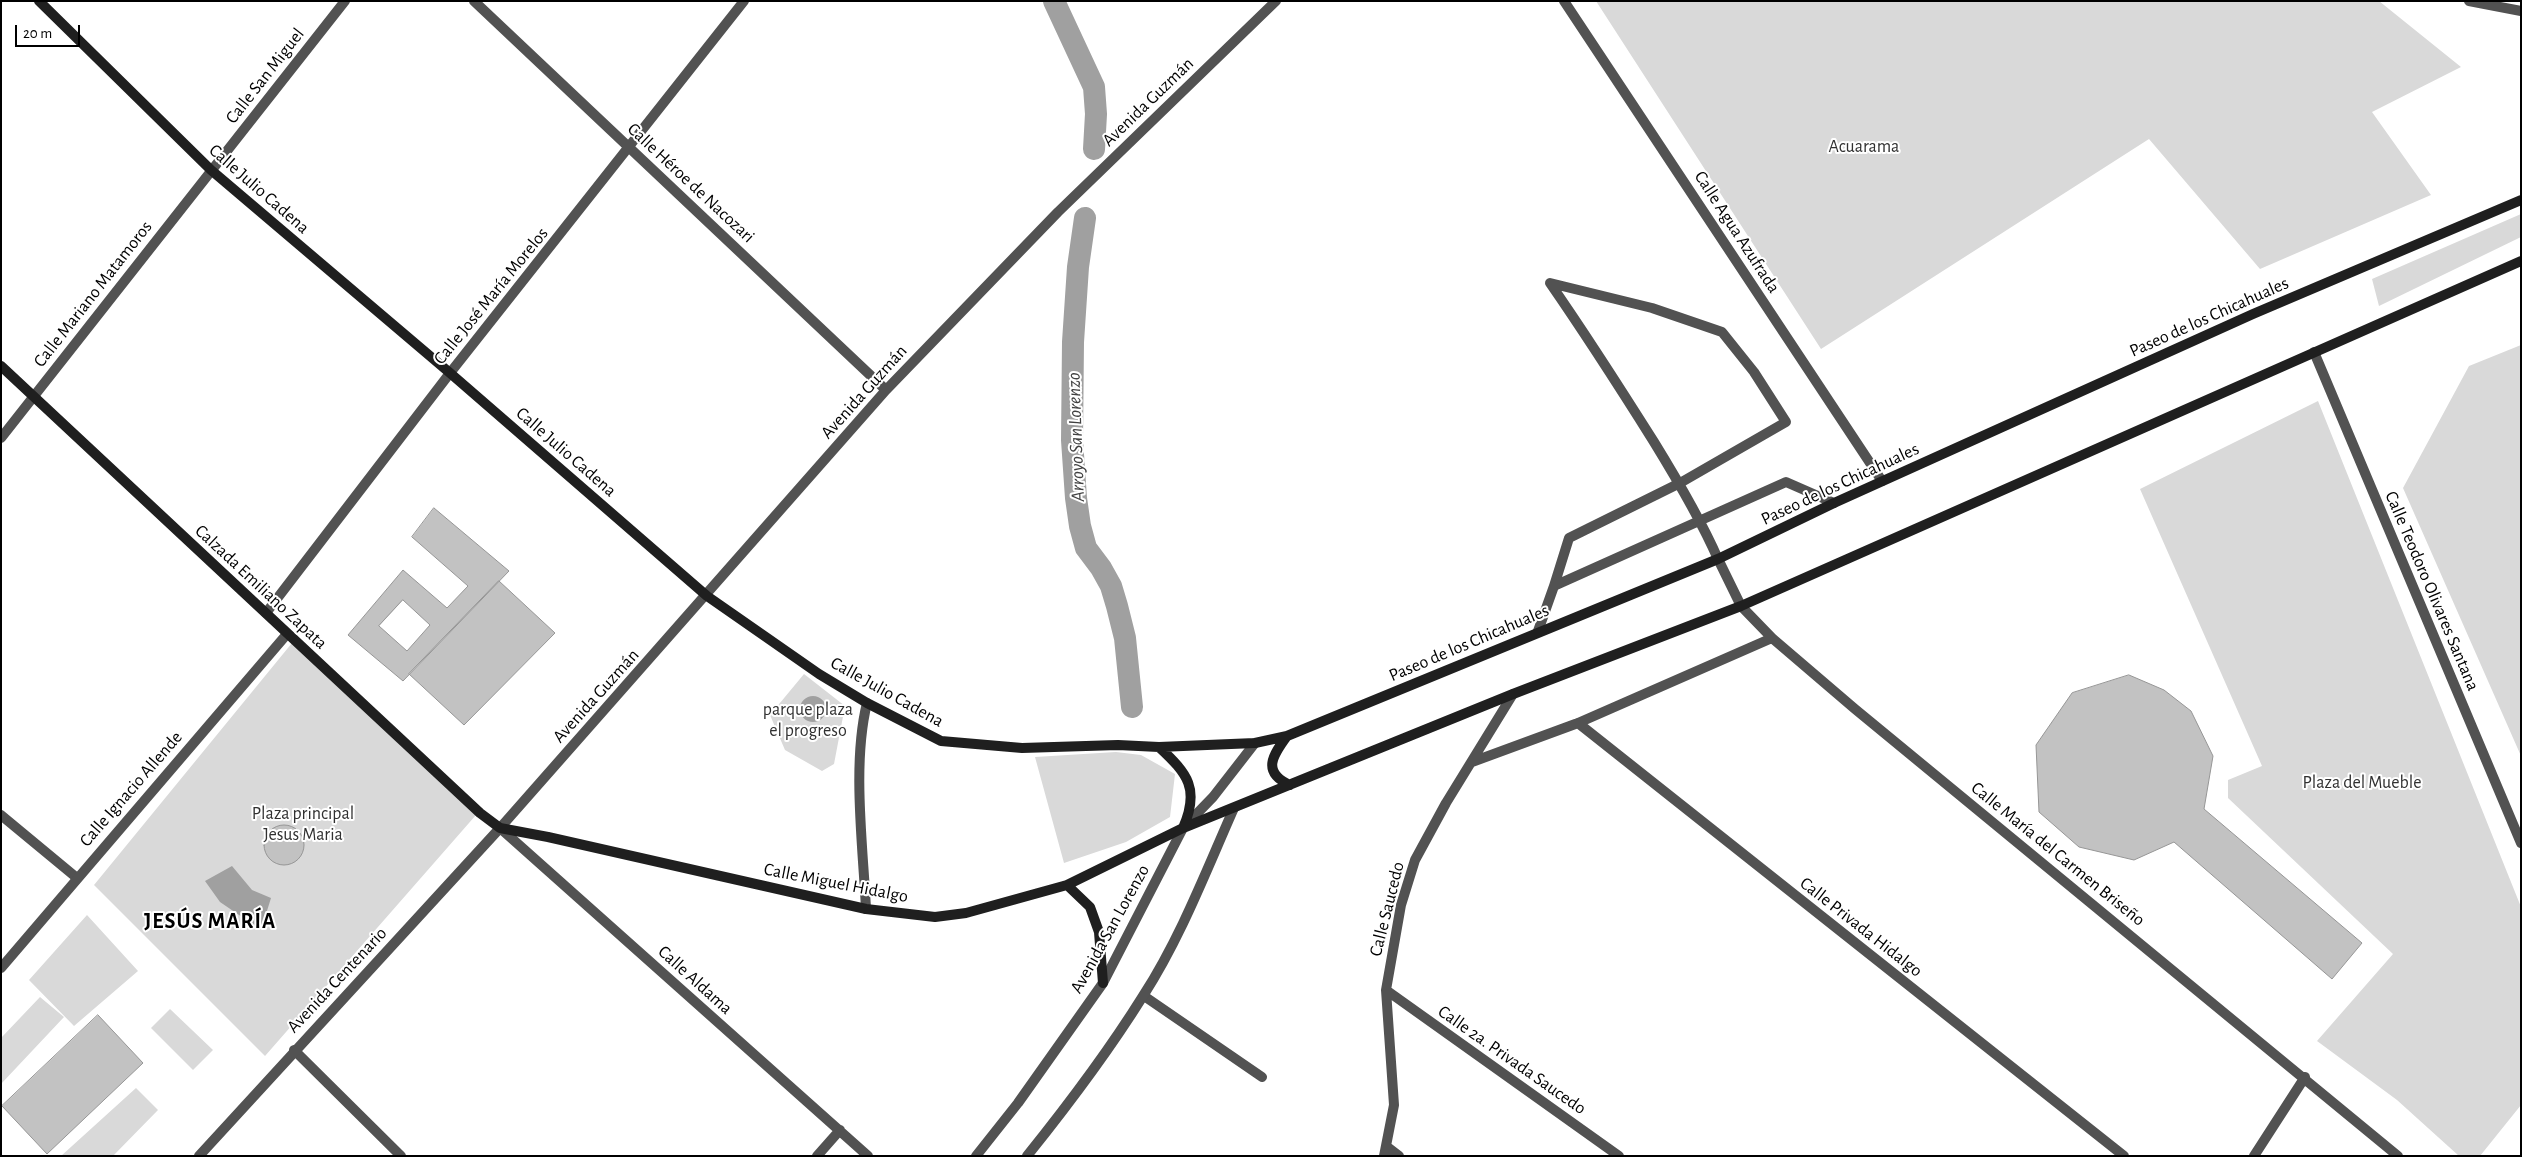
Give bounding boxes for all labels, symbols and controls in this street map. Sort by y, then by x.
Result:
scale bar [18,15,82,47]
street label: Calle San Miguel [221,24,309,128]
text: 20 m [23,26,52,41]
street label: Avenida Guzmán [1098,53,1198,151]
street label: Calle Héroe de Nacozari [623,118,759,248]
park label: Acuarama [1829,136,1899,158]
street label: Calle Julio Cadena [204,140,314,238]
street label: Calle Agua Azufrada [1689,167,1785,297]
street label: Calle Mariano Matamoros [29,216,157,372]
street label: Calle José María Morelos [429,223,553,369]
street label: Paseo de los Chicahuales [2126,272,2292,362]
street label: Avenida Guzmán [816,341,912,443]
water label: Arroyo San Lorenzo [1062,372,1090,502]
street label: Calle Julio Cadena [511,403,621,501]
street label: Paseo de los Chicahuales [1758,438,1922,530]
street label: Calle Teodoro Olivares Santana [2380,488,2484,694]
street label: Calzada Emiliano Zapata [190,520,332,654]
street label: Paseo de los Chicahuales [1386,599,1552,687]
street label: Avenida Guzmán [548,645,644,747]
street label: Calle Julio Cadena [827,652,947,732]
park label: parque plaza el progreso [763,699,853,742]
street label: Calle Ignacio Allende [75,727,187,851]
park label: Plaza del Mueble [2302,772,2422,794]
street label: Calle María del Carmen Briseño [1967,777,2149,931]
park label: Plaza principal Jesus Maria [252,803,354,846]
street label: Calle Miguel Hidalgo [762,858,910,908]
street label: Calle Saucedo [1365,859,1409,959]
street label: Avenida San Lorenzo [1066,861,1154,997]
street label: Calle Privada Hidalgo [1795,872,1927,982]
district label: JESÚS MARÍA [143,908,277,934]
street label: Avenida Centenario [282,923,392,1037]
street label: Calle Aldama [653,941,737,1019]
street label: Calle 2a. Privada Saucedo [1434,1001,1590,1119]

